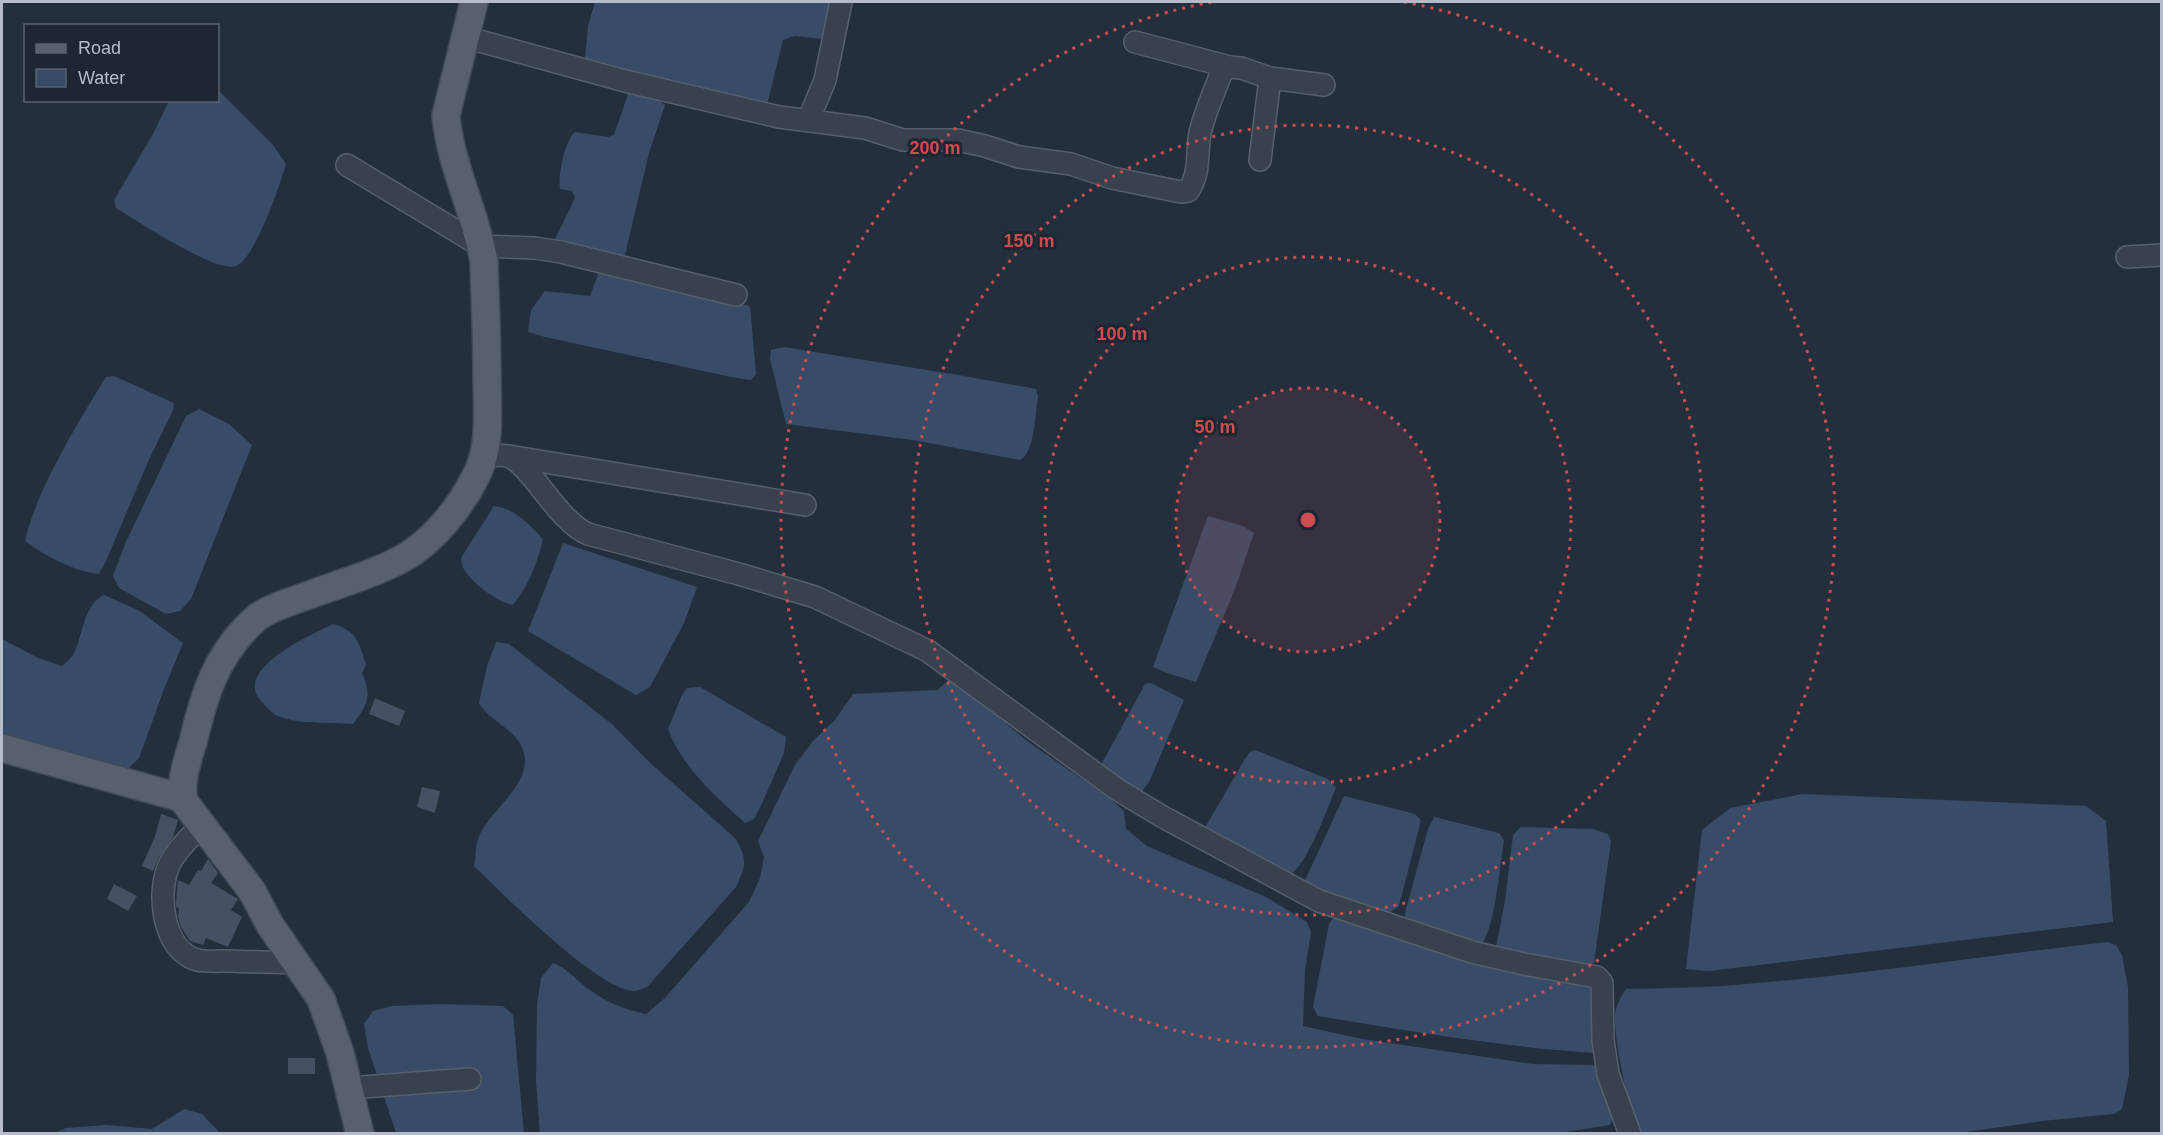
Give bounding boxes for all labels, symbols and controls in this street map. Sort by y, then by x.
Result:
legend [24,24,219,102]
text: Road [78,38,121,58]
text: Water [78,68,125,88]
text: 200 m [909,138,961,158]
text: 150 m [1003,231,1055,251]
text: 100 m [1096,324,1148,344]
text: 50 m [1194,417,1236,437]
centre of rings [1298,510,1318,530]

